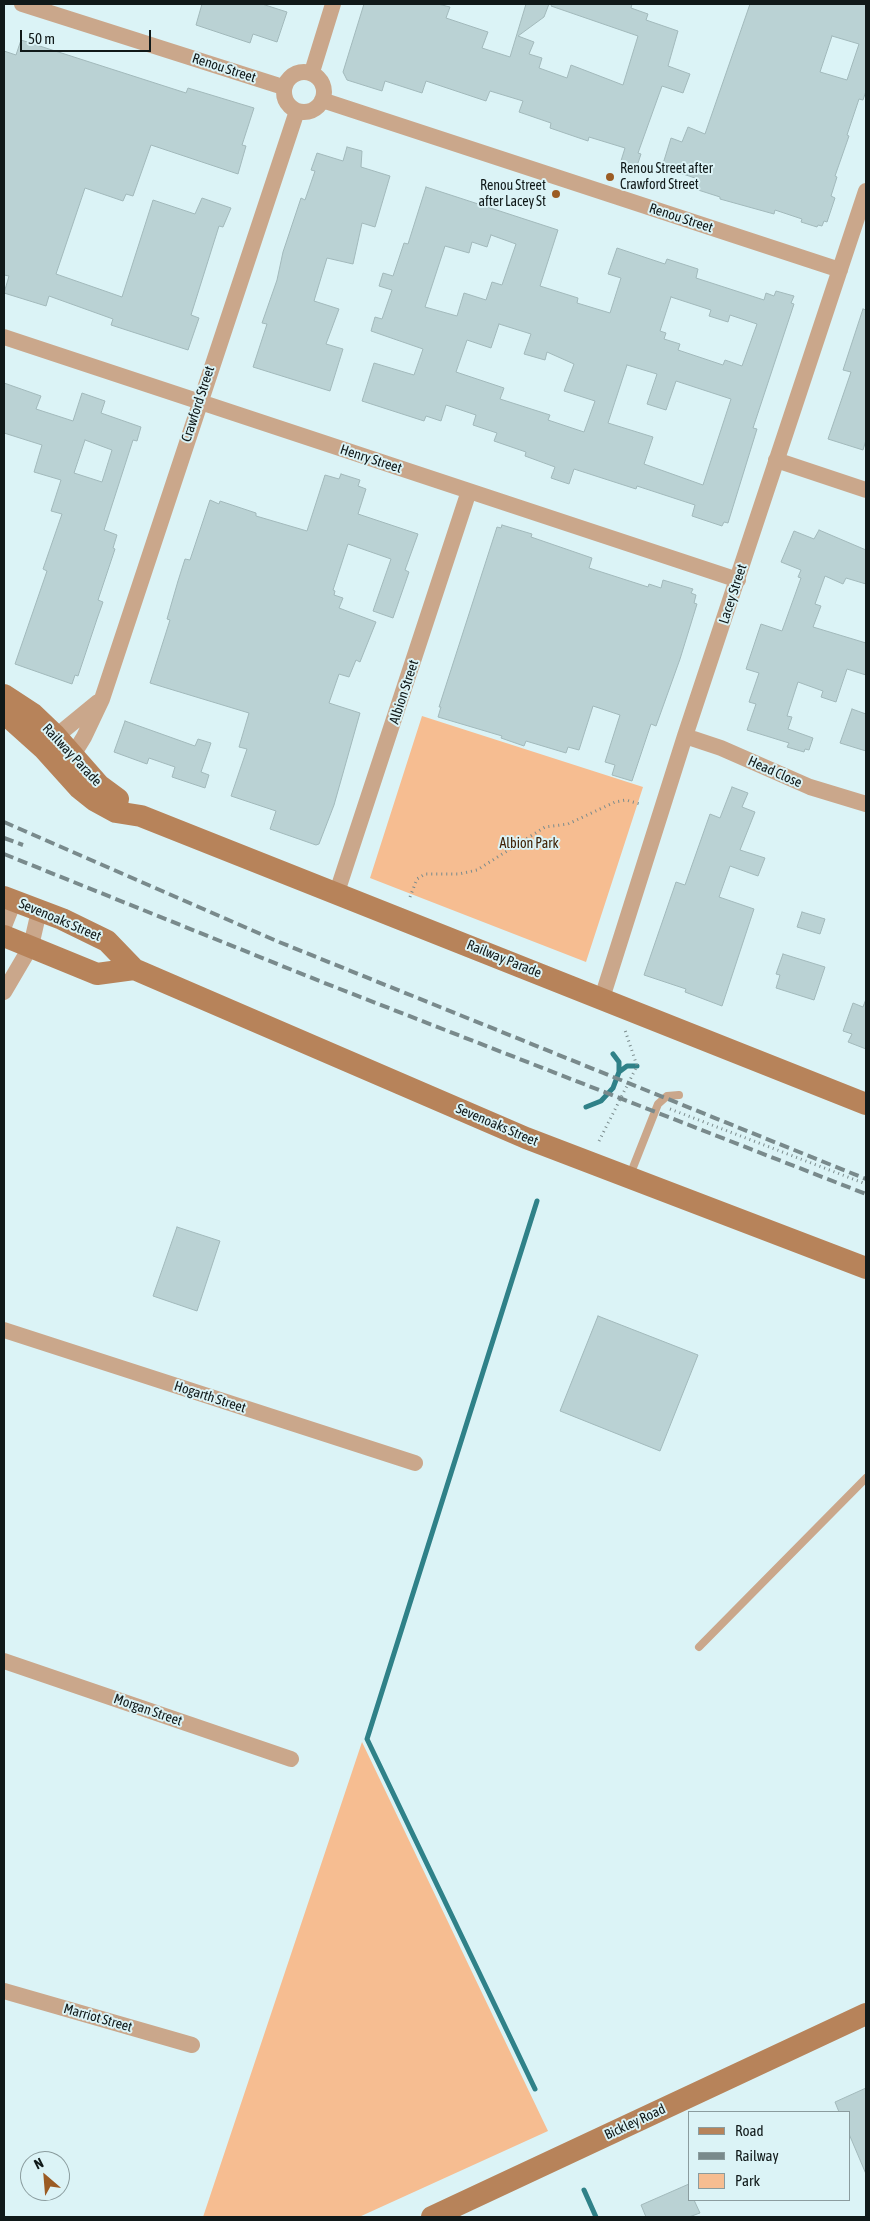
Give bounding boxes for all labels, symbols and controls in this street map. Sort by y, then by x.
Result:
scale bar [22,20,154,52]
text: 50 m [28,30,55,47]
street label: Renou Street [190,50,258,86]
place label: Renou Street after Crawford Street [620,161,713,193]
marker: Renou Street after Crawford Street [604,171,616,183]
place label: Renou Street after Lacey St [478,178,546,210]
marker: Renou Street after Lacey St [550,188,562,200]
street label: Renou Street [647,200,715,236]
street label: Crawford Street [178,364,218,444]
street label: Henry Street [338,441,404,477]
street label: Lacey Street [715,562,751,626]
street label: Albion Street [386,658,422,726]
street label: Railway Parade [39,720,105,790]
street label: Head Close [745,753,805,791]
park label: Albion Park [499,836,559,852]
street label: Sevenoaks Street [16,895,104,945]
street label: Railway Parade [464,936,544,982]
street label: Sevenoaks Street [453,1100,541,1150]
street label: Hogarth Street [172,1378,248,1416]
street label: Morgan Street [112,1690,184,1730]
street label: Marriot Street [62,2000,134,2036]
street label: Bickley Road [602,2101,668,2143]
legend [688,2111,850,2201]
text: Road [735,2122,764,2139]
text: Railway [735,2147,779,2164]
north arrow [20,2151,70,2201]
text: N [31,2155,46,2173]
text: Park [735,2172,760,2189]

